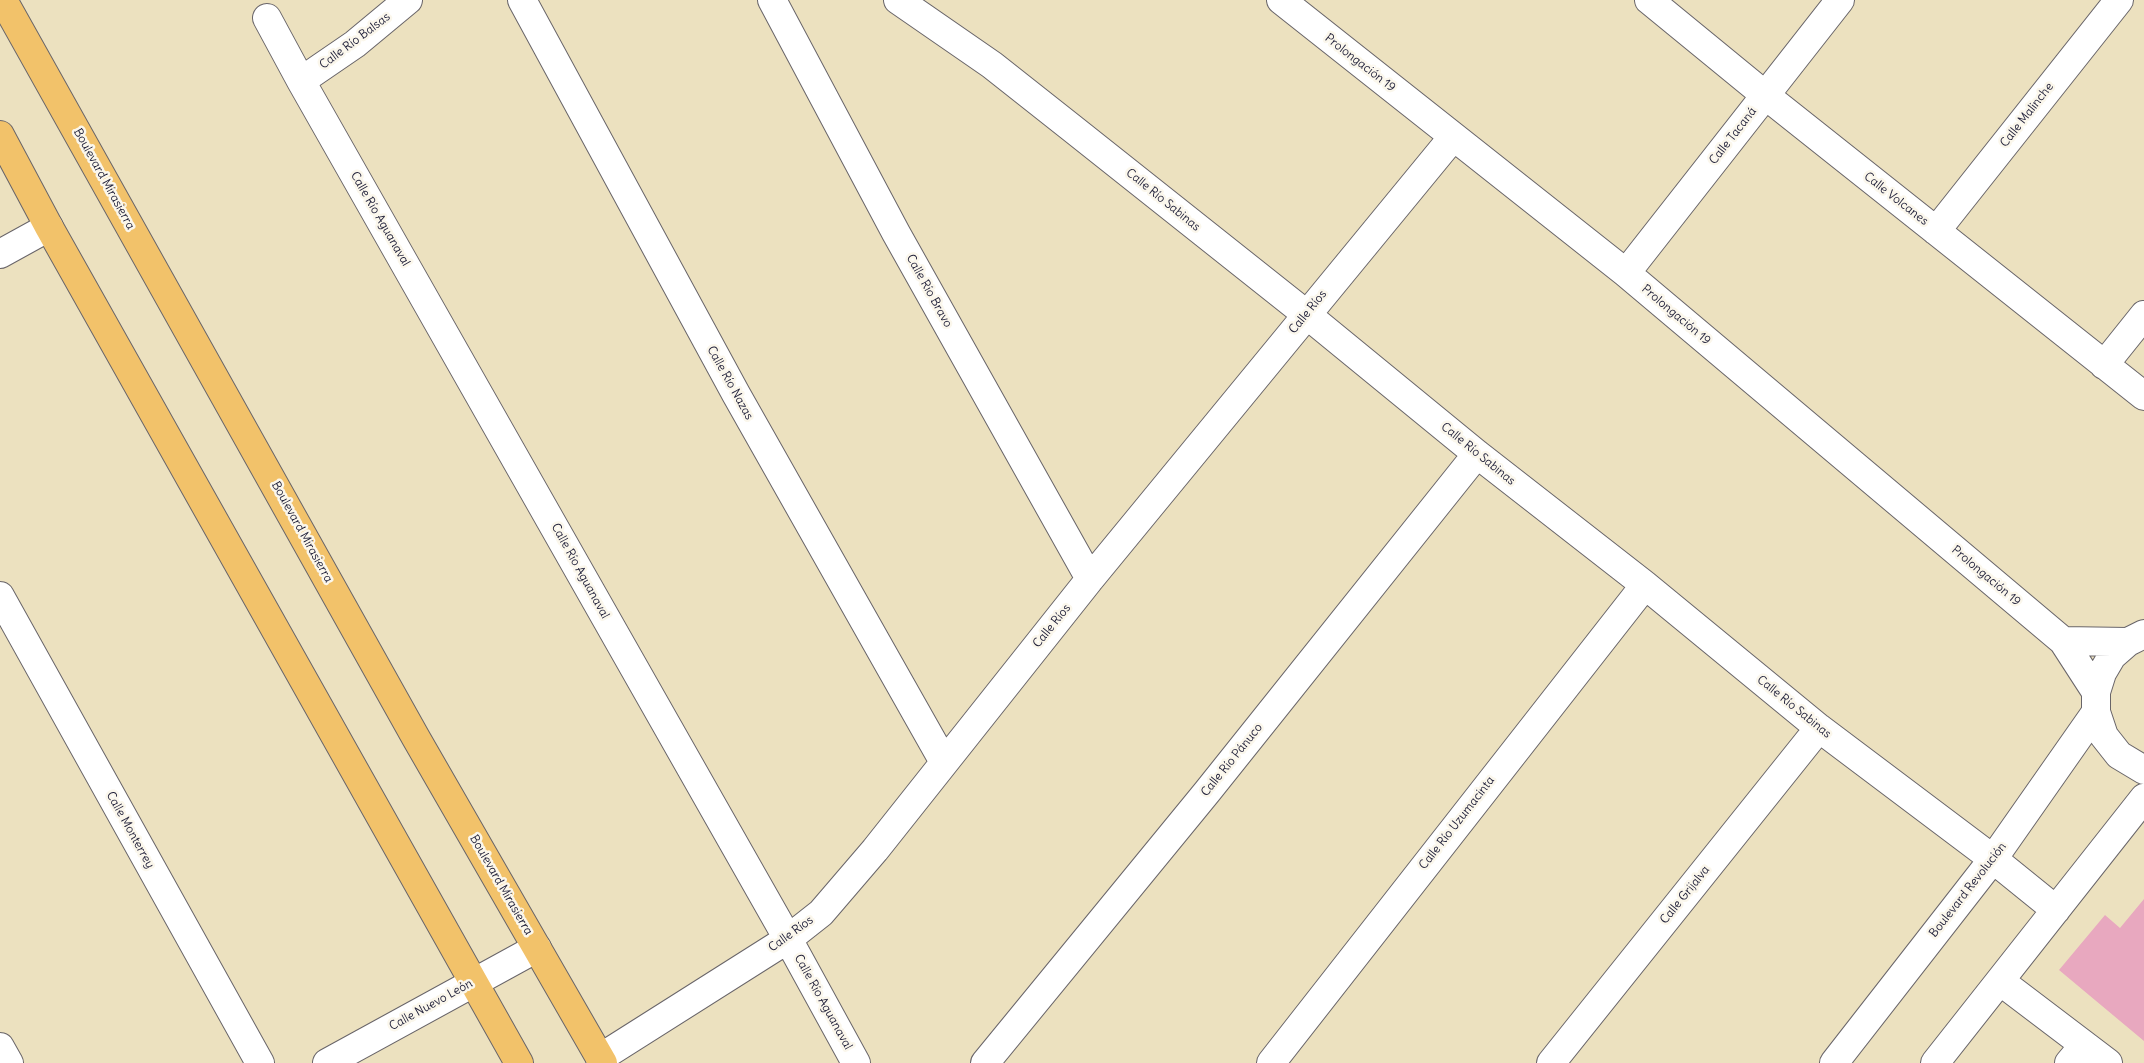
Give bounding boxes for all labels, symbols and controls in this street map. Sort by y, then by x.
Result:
street label: Calle Río Balsas [317,10,393,72]
street label: Prolongación 19 [1322,31,1398,95]
street label: Calle Malinche [1997,80,2057,150]
street label: Calle Tacaná [1706,105,1760,167]
street label: Boulevard Mirasierra [70,126,138,232]
street label: Calle Río Sabinas [1123,166,1203,234]
street label: Calle Río Aguanaval [347,169,413,269]
street label: Calle Volcanes [1861,169,1931,229]
street label: Calle Río Bravo [903,252,955,330]
street label: Prolongación 19 [1639,282,1713,348]
street label: Calle Ríos [1286,287,1330,337]
street label: Calle Río Nazas [704,344,756,422]
street label: Calle Río Sabinas [1438,420,1518,488]
street label: Boulevard Mirasierra [268,479,336,585]
street label: Calle Río Aguanaval [548,521,612,621]
street label: Prolongación 19 [1949,543,2023,609]
street label: Calle Ríos [1030,601,1074,651]
street label: Calle Río Sabinas [1754,673,1834,741]
street label: Calle Río Pánuco [1198,721,1266,799]
street label: Calle Río Uzumacinta [1416,774,1498,872]
street label: Calle Monterrey [103,789,157,871]
street label: Boulevard Mirasierra [466,832,536,938]
street label: Boulevard Revolución [1926,840,2010,940]
street label: Calle Grijalva [1657,863,1713,927]
street label: Calle Ríos [766,913,816,955]
street label: Calle Río Aguanaval [791,952,855,1052]
street label: Calle Nuevo León [387,976,475,1034]

